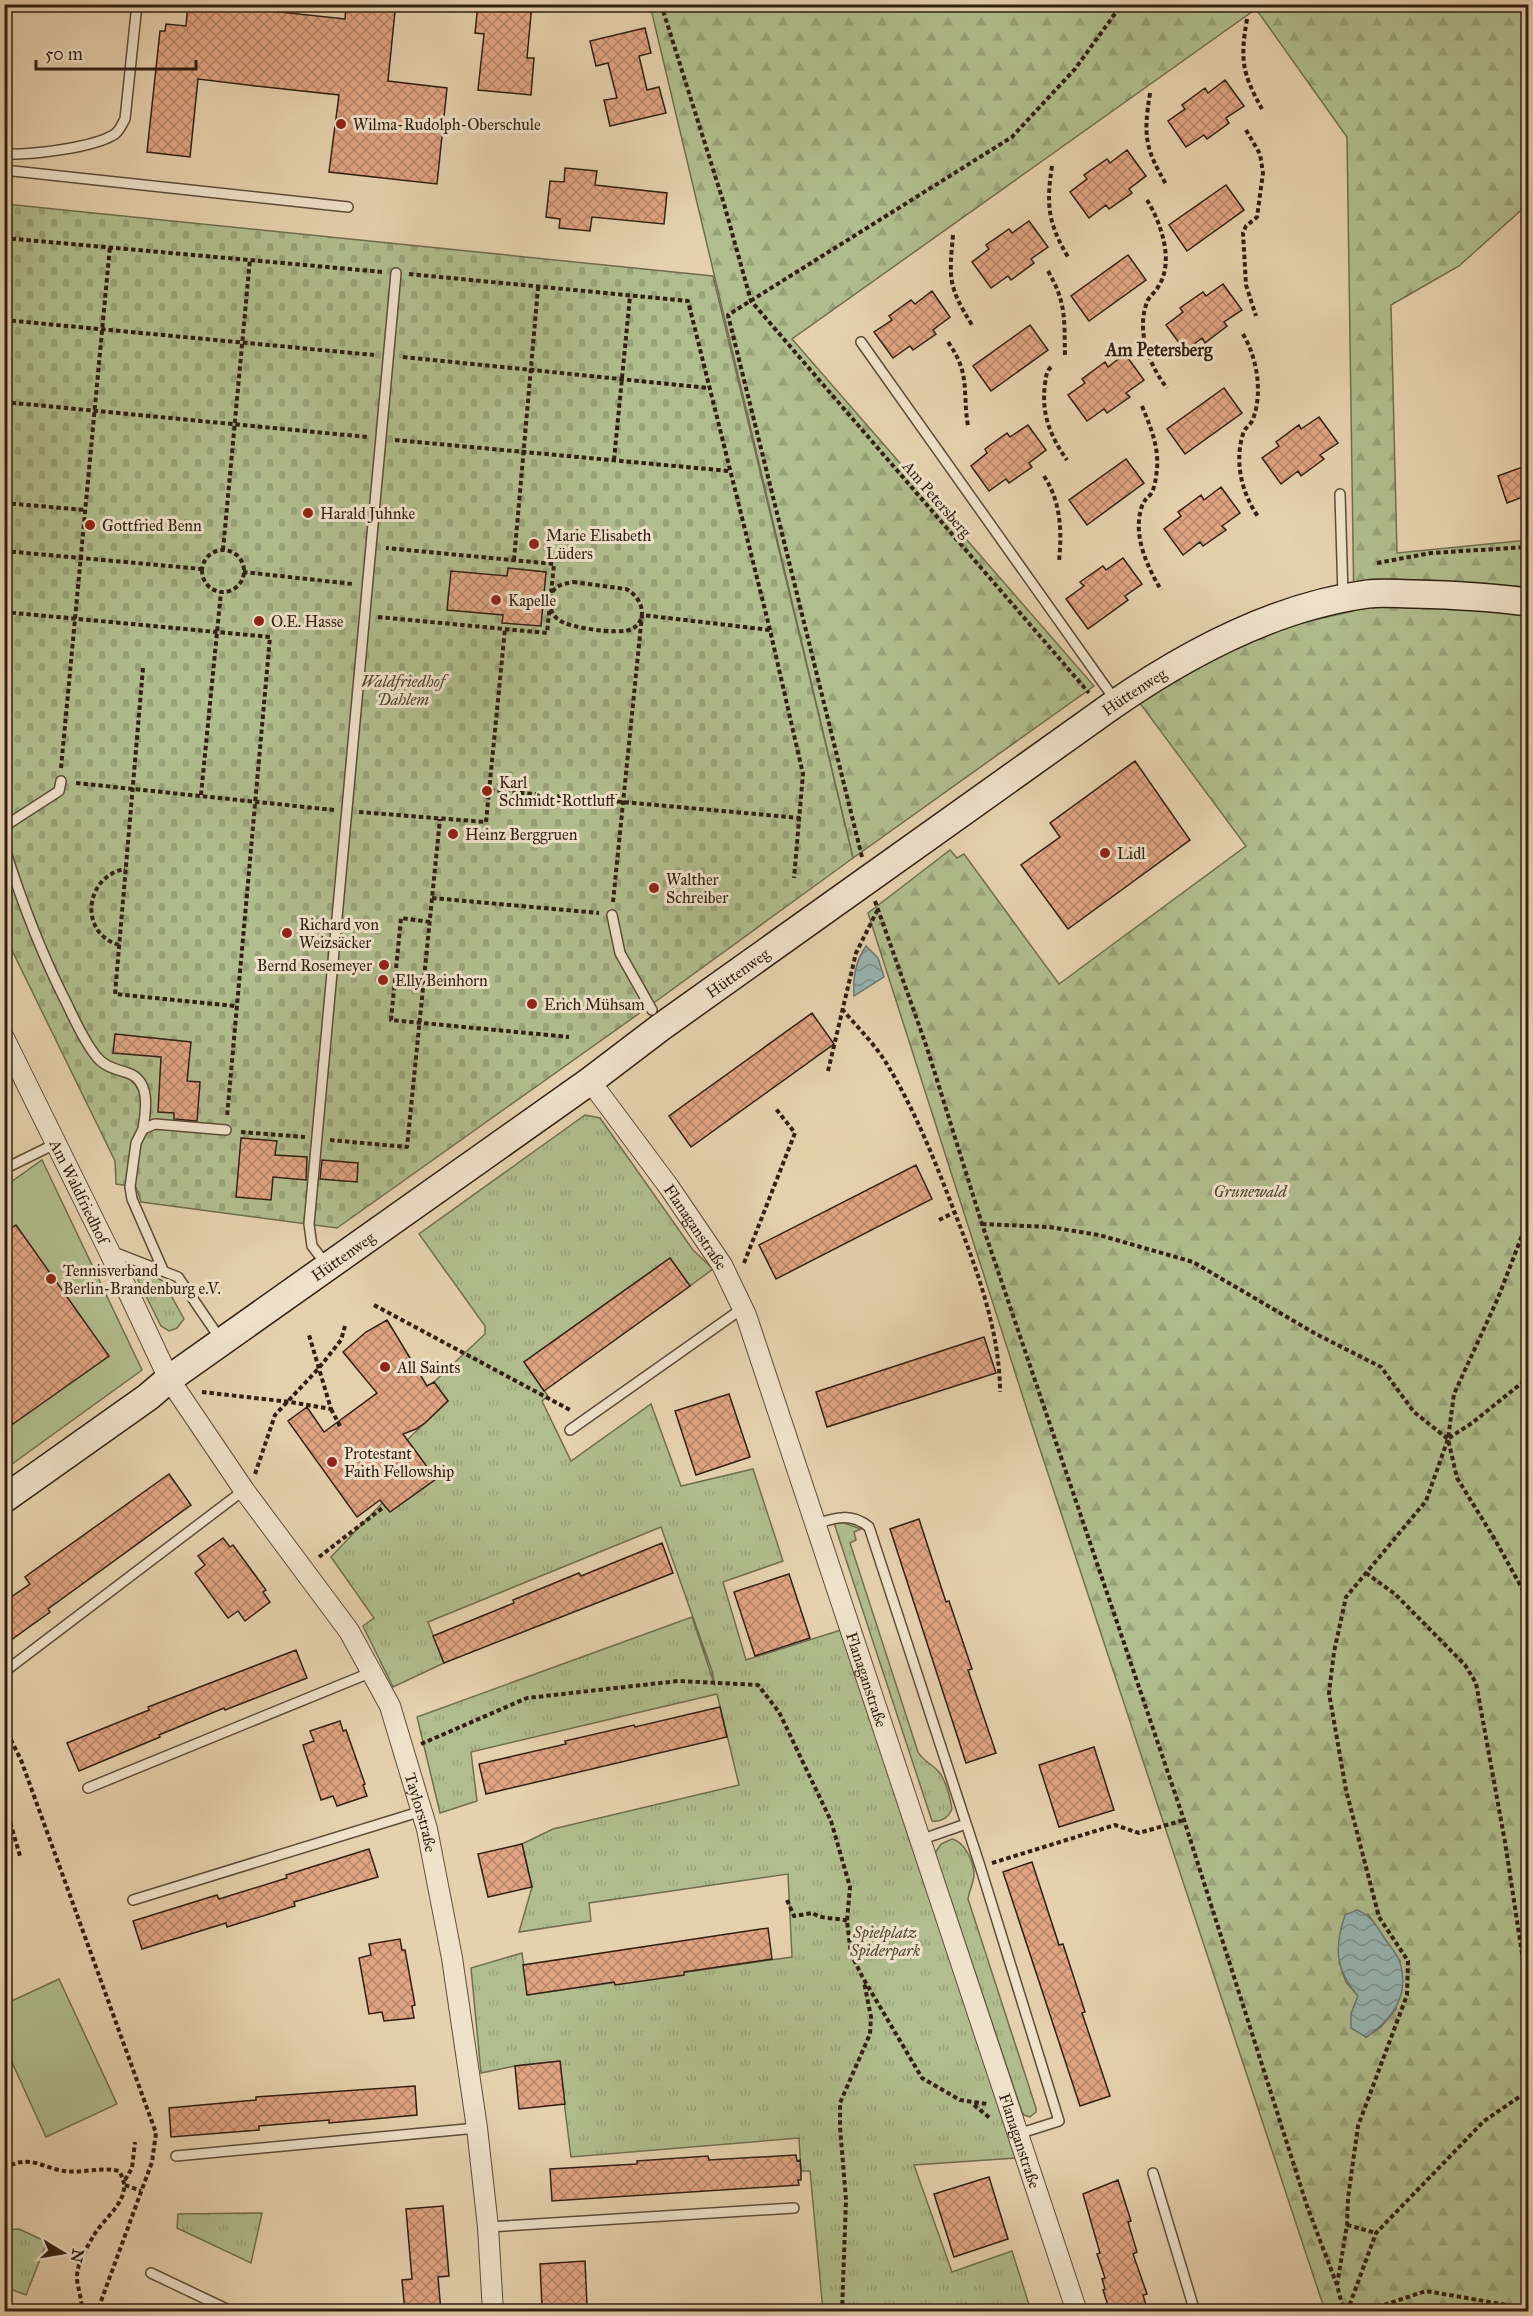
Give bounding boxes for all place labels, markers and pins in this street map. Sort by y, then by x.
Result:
place label: Wilma-Rudolph-Oberschule [353,115,541,134]
marker: Wilma-Rudolph-Oberschule [334,117,348,131]
place label: Harald Juhnke [320,504,416,524]
marker: Harald Juhnke [301,506,315,520]
place label: Gottfried Benn [102,516,202,535]
marker: Gottfried Benn [83,518,97,532]
place label: Marie Elisabeth Lüders [546,526,652,563]
marker: Marie Elisabeth Lüders [527,537,541,551]
place label: Kapelle [508,591,556,610]
marker: Kapelle [489,593,503,607]
place label: O.E. Hasse [271,612,344,631]
marker: O.E. Hasse [252,614,266,628]
place label: Karl Schmidt-Rottluff [499,773,617,810]
marker: Karl Schmidt-Rottluff [480,784,494,798]
place label: Heinz Berggruen [465,825,578,845]
marker: Heinz Berggruen [446,827,460,841]
place label: Lidl [1117,844,1146,863]
marker: Lidl [1098,846,1112,860]
place label: Walther Schreiber [666,870,728,907]
marker: Walther Schreiber [647,881,661,895]
place label: Richard von Weizsäcker [299,915,379,952]
marker: Richard von Weizsäcker [280,926,294,940]
place label: Bernd Rosemeyer [257,956,372,975]
marker: Bernd Rosemeyer [377,958,391,972]
place label: Elly Beinhorn [395,971,488,990]
marker: Elly Beinhorn [376,973,390,987]
place label: Erich Mühsam [544,995,645,1014]
marker: Erich Mühsam [525,997,539,1011]
place label: Tennisverband Berlin-Brandenburg e.V. [63,1261,221,1299]
marker: Tennisverband Berlin-Brandenburg e.V. [44,1272,58,1286]
place label: All Saints [396,1358,460,1377]
marker: All Saints [378,1360,392,1374]
place label: Protestant Faith Fellowship [344,1444,454,1481]
marker: Protestant Faith Fellowship [325,1455,339,1469]

